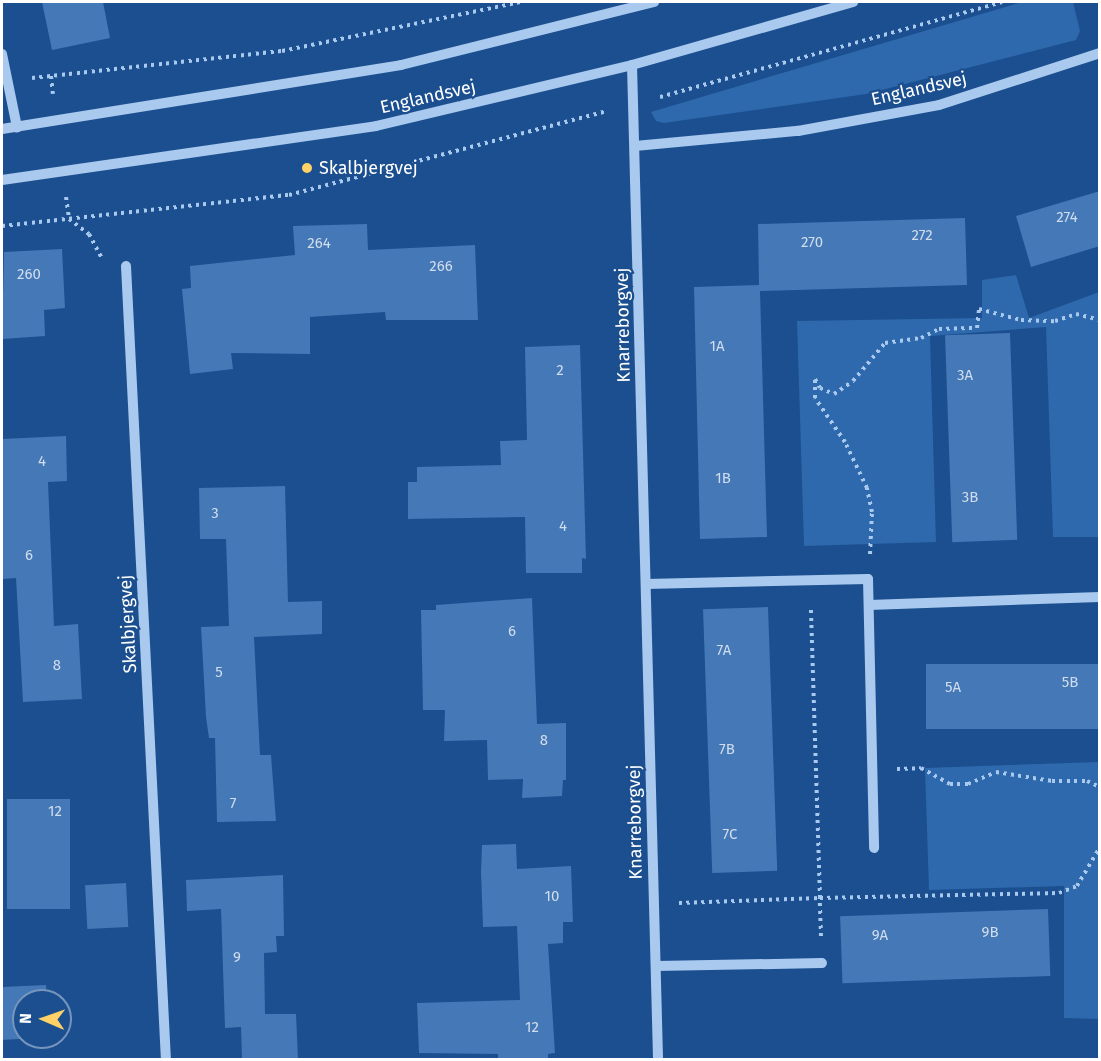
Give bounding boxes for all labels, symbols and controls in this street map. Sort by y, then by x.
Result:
street label: Englandsvej [869,68,969,110]
street label: Englandsvej [378,76,478,118]
place label: Skalbjergvej [319,157,418,179]
marker: Skalbjergvej [300,161,314,175]
house number: 274 [1056,209,1078,227]
house number: 272 [911,227,933,245]
house number: 270 [801,234,823,252]
house number: 264 [307,235,331,253]
house number: 266 [429,258,453,276]
house number: 260 [17,266,41,284]
street label: Knarreborgvej [611,267,635,383]
house number: 1A [709,338,725,356]
house number: 2 [556,362,564,380]
house number: 3A [957,367,973,385]
house number: 4 [38,453,46,471]
house number: 1B [715,470,731,488]
house number: 3B [962,489,978,507]
house number: 3 [211,505,219,523]
house number: 4 [559,518,567,536]
house number: 6 [25,547,33,565]
street label: Skalbjergvej [115,574,141,674]
house number: 6 [508,623,516,641]
house number: 7A [717,642,731,660]
house number: 8 [53,657,61,675]
house number: 5 [215,664,223,682]
house number: 5B [1062,674,1078,692]
house number: 5A [945,679,961,697]
house number: 8 [540,732,548,750]
house number: 7B [719,741,735,759]
street label: Knarreborgvej [623,764,647,880]
house number: 7 [230,795,236,813]
house number: 12 [48,803,62,821]
house number: 7C [723,826,737,844]
house number: 10 [545,888,559,906]
house number: 9B [982,924,998,942]
house number: 9A [872,927,888,945]
house number: 9 [233,949,241,967]
north arrow [12,989,72,1049]
text: N [16,1013,35,1024]
house number: 12 [525,1019,539,1037]

